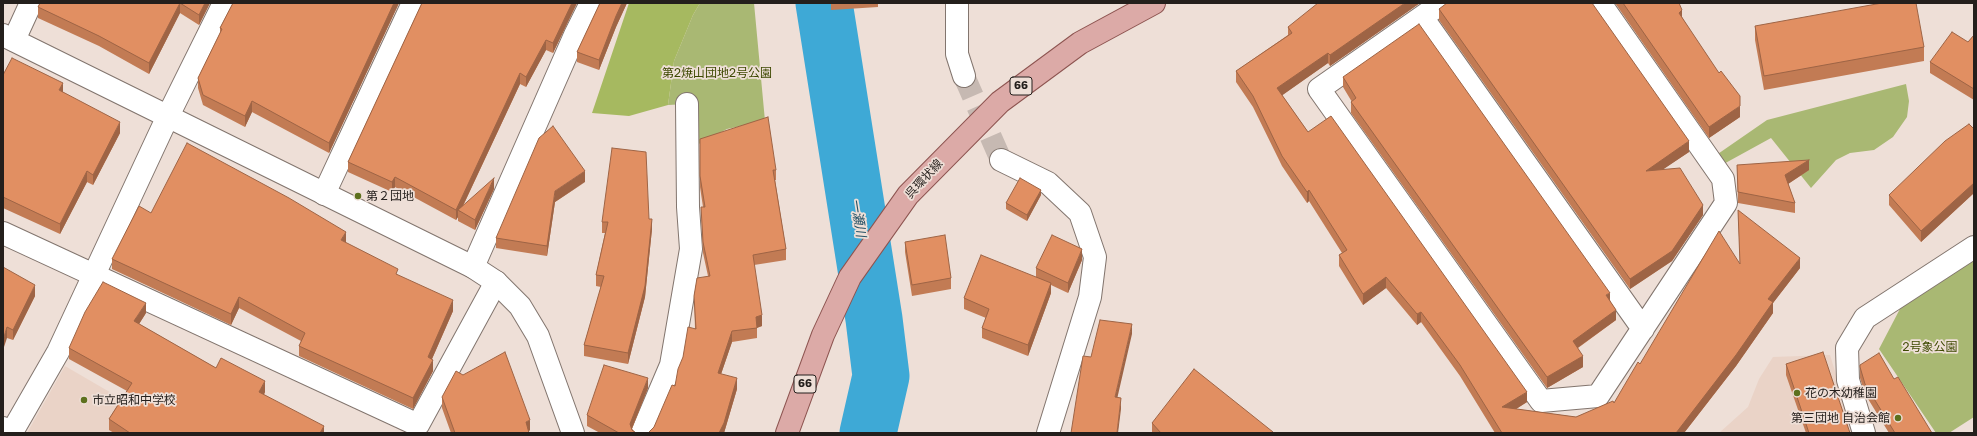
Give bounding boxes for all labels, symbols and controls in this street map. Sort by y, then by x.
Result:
park label: 第2焼山団地2号公園 [662,66,772,80]
road number: 66 [1010,77,1032,95]
street label: 呉環状線 [902,157,946,201]
place label: 第２団地 [366,189,414,203]
marker: 第２団地 [353,191,363,201]
water label: 一瀬川 [847,198,869,238]
park label: 2号象公園 [1903,340,1957,354]
road number: 66 [794,375,816,393]
place label: 花の木幼稚園 [1805,386,1877,400]
marker: 花の木幼稚園 [1792,388,1802,398]
place label: 市立昭和中学校 [92,393,176,407]
marker: 市立昭和中学校 [79,395,89,405]
place label: 第三団地 自治会館 [1791,411,1890,425]
marker: 第三団地 自治会館 [1893,413,1903,423]

